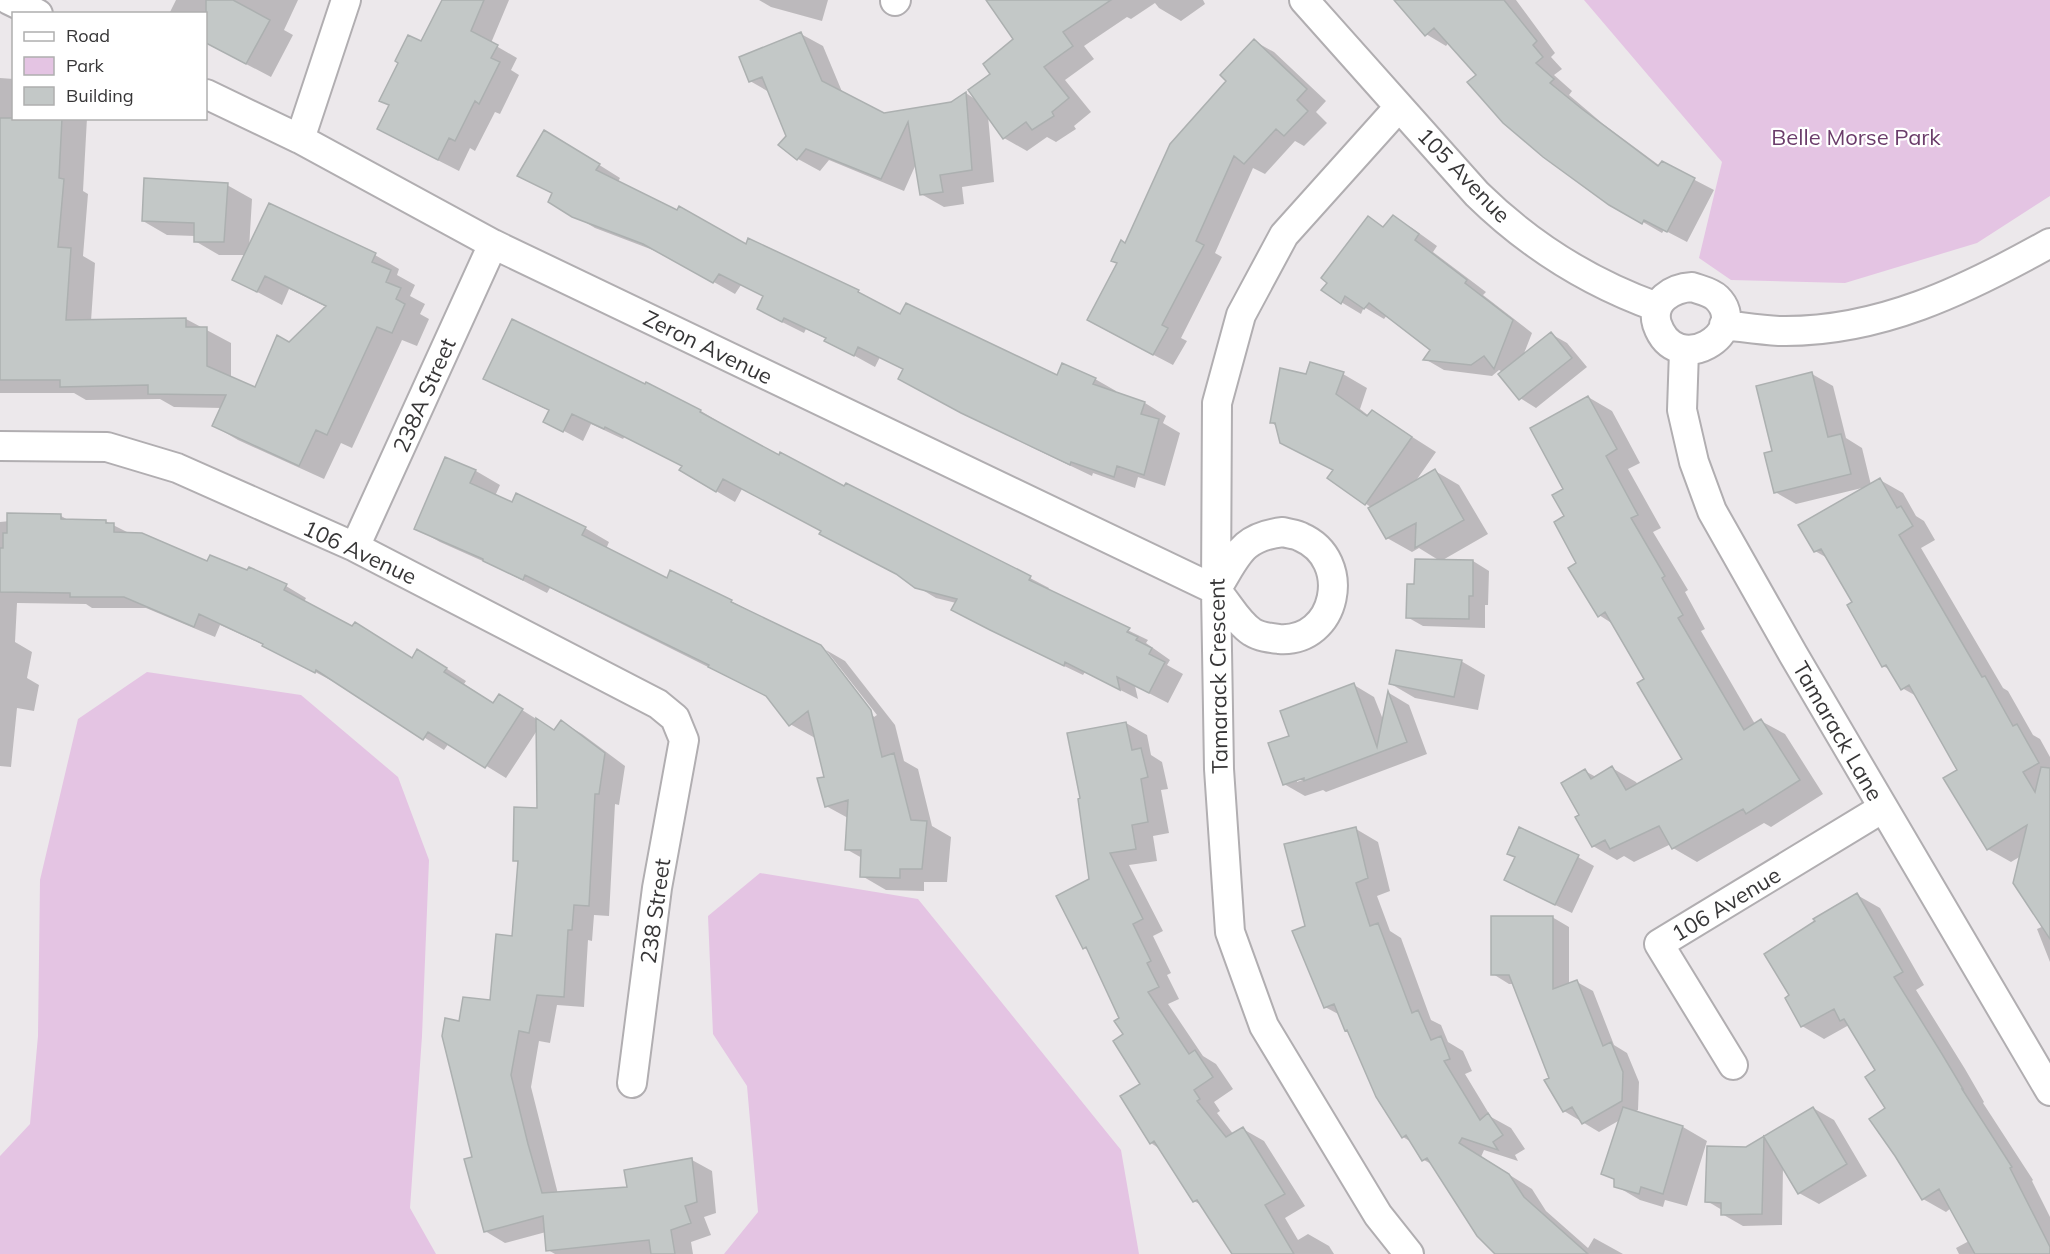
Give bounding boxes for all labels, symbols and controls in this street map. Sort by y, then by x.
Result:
legend [12,12,207,120]
text: Road [66,24,110,47]
text: Park [66,54,105,77]
text: Building [66,84,134,107]
street label: 105 Avenue [1412,121,1516,229]
park label: Belle Morse Park [1771,123,1941,151]
street label: Zeron Avenue [639,304,777,390]
street label: 238A Street [386,333,462,457]
street label: 106 Avenue [299,514,421,590]
street label: Tamarack Crescent [1202,578,1234,774]
street label: Tamarack Lane [1787,656,1889,806]
street label: 238 Street [634,856,676,966]
street label: 106 Avenue [1667,861,1785,947]

